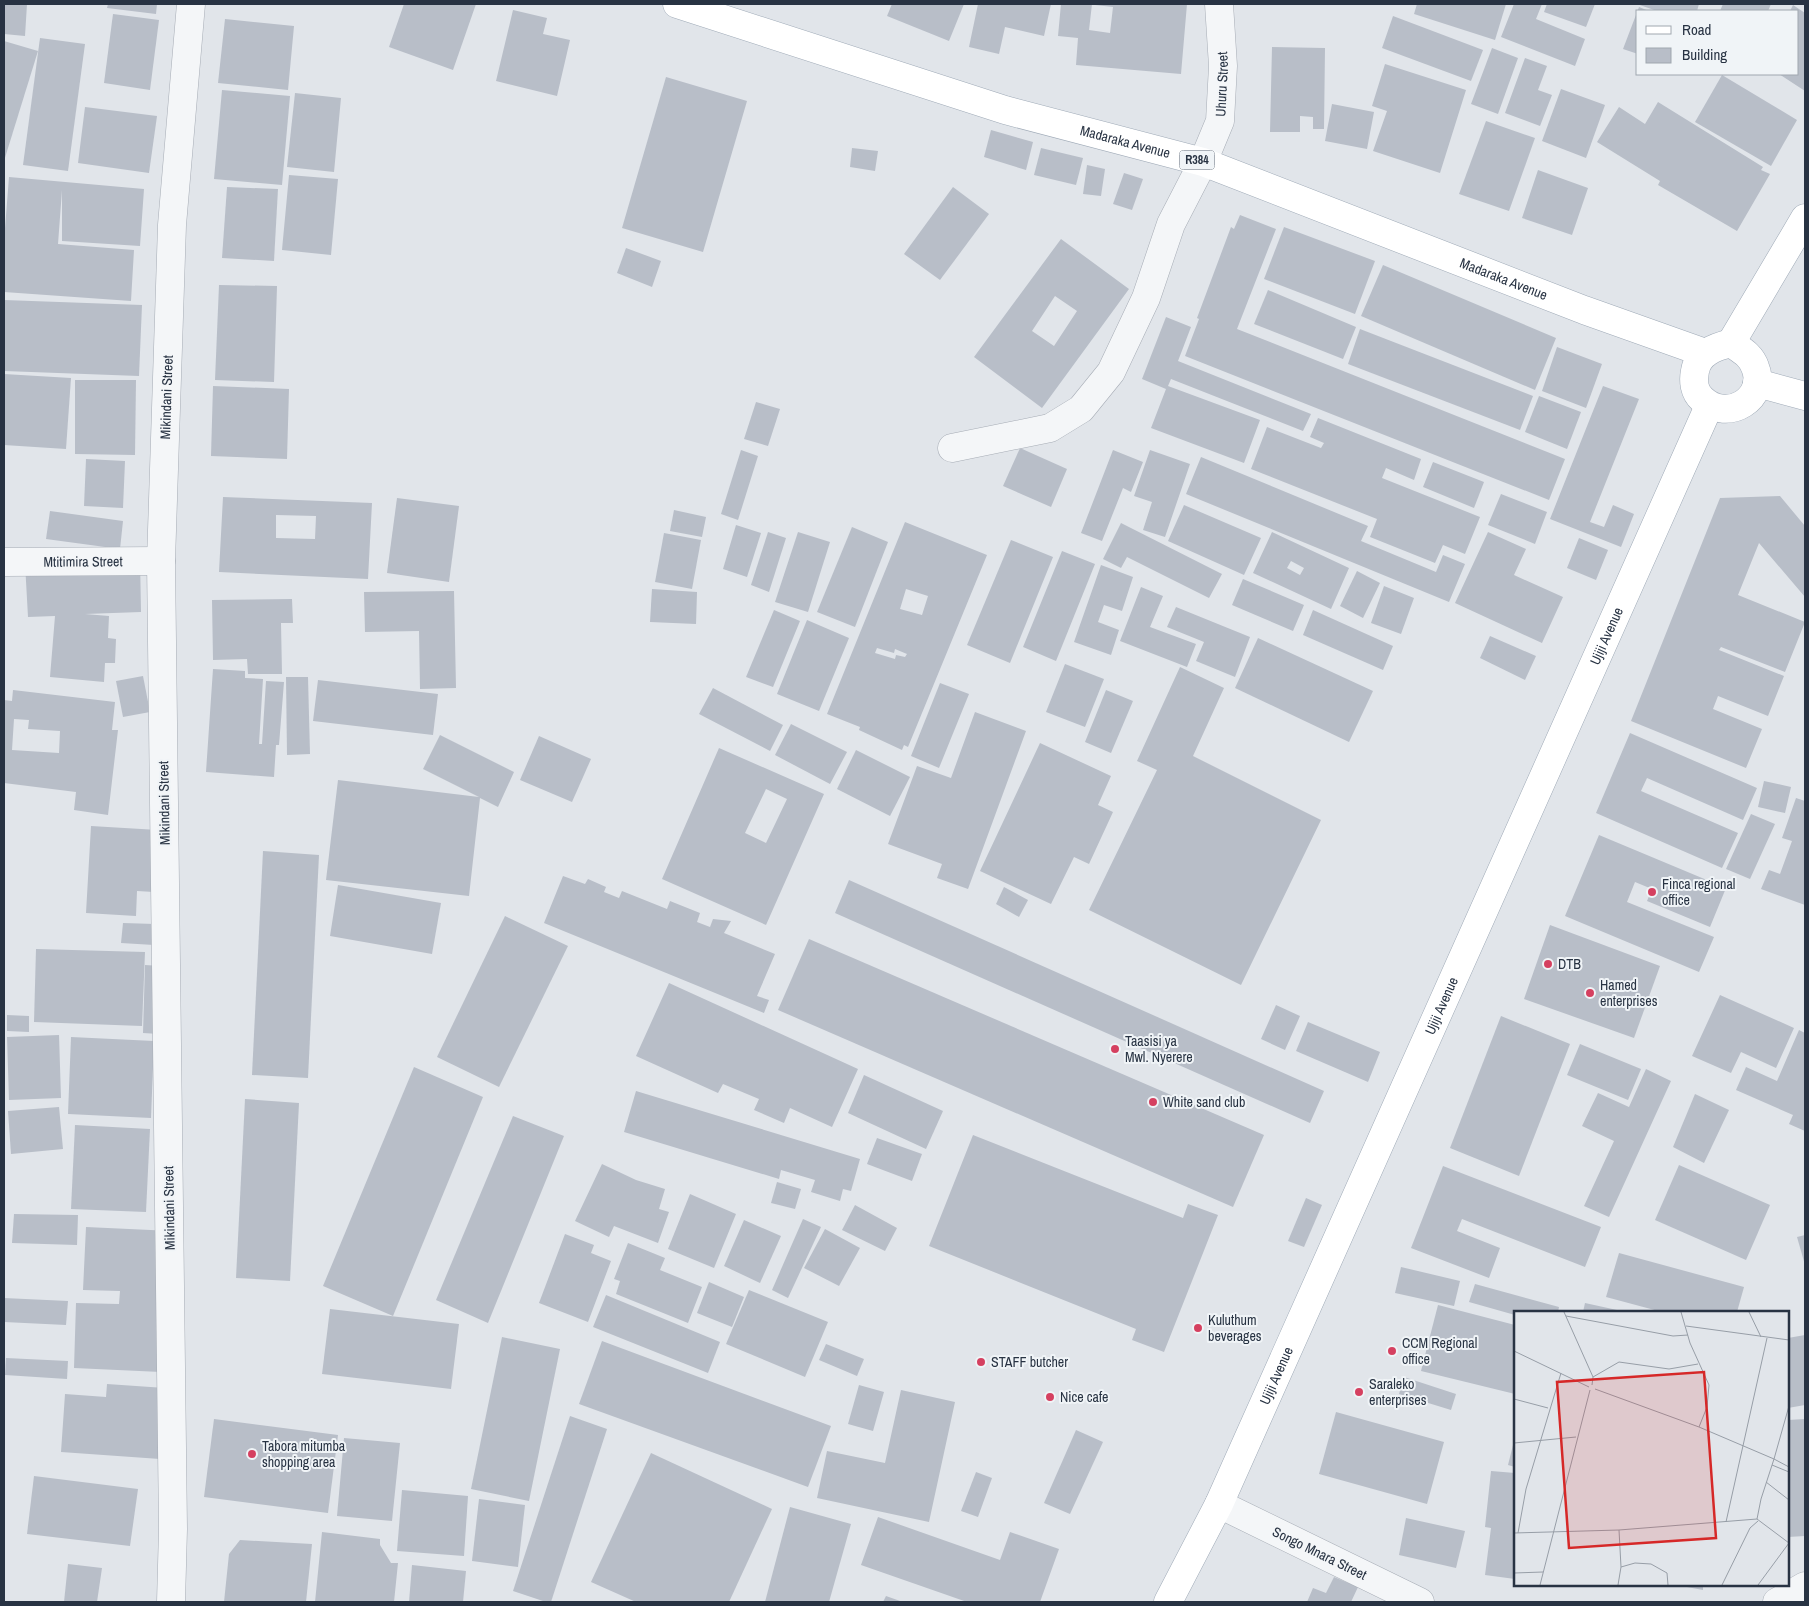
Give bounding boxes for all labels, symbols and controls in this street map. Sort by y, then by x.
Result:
legend [1636,10,1799,75]
text: Road [1682,19,1711,40]
text: Building [1682,44,1727,65]
street label: Uhuru Street [1211,51,1232,117]
street label: Madaraka Avenue [1078,121,1172,162]
road number: R384 [1180,150,1214,170]
street label: Madaraka Avenue [1457,254,1550,304]
street label: Mikindani Street [156,355,177,440]
street label: Mtitimira Street [43,552,123,571]
street label: Ujiji Avenue [1586,604,1627,668]
street label: Mikindani Street [154,761,174,845]
place label: Finca regional office [1662,875,1735,909]
marker: Finca regional office [1646,886,1658,898]
place label: DTB [1558,955,1581,973]
marker: DTB [1542,958,1554,970]
street label: Ujiji Avenue [1421,974,1462,1037]
place label: Hamed enterprises [1600,976,1658,1010]
marker: Hamed enterprises [1584,987,1596,999]
place label: Taasisi ya Mwl. Nyerere [1125,1032,1193,1066]
marker: Taasisi ya Mwl. Nyerere [1109,1043,1121,1055]
place label: White sand club [1163,1093,1245,1111]
marker: White sand club [1147,1096,1159,1108]
street label: Mikindani Street [159,1166,179,1250]
place label: Kuluthum beverages [1208,1311,1262,1345]
inset map [1514,1311,1789,1586]
marker: Kuluthum beverages [1192,1322,1204,1334]
place label: CCM Regional office [1402,1334,1477,1368]
street label: Ujiji Avenue [1256,1344,1297,1407]
marker: CCM Regional office [1386,1345,1398,1357]
place label: STAFF butcher [991,1353,1068,1371]
marker: STAFF butcher [975,1356,987,1368]
place label: Saraleko enterprises [1369,1375,1427,1409]
marker: Saraleko enterprises [1353,1386,1365,1398]
place label: Nice cafe [1060,1388,1109,1406]
marker: Nice cafe [1044,1391,1056,1403]
place label: Tabora mitumba shopping area [262,1437,346,1471]
marker: Tabora mitumba shopping area [246,1448,258,1460]
street label: Songo Mnara Street [1269,1522,1370,1584]

